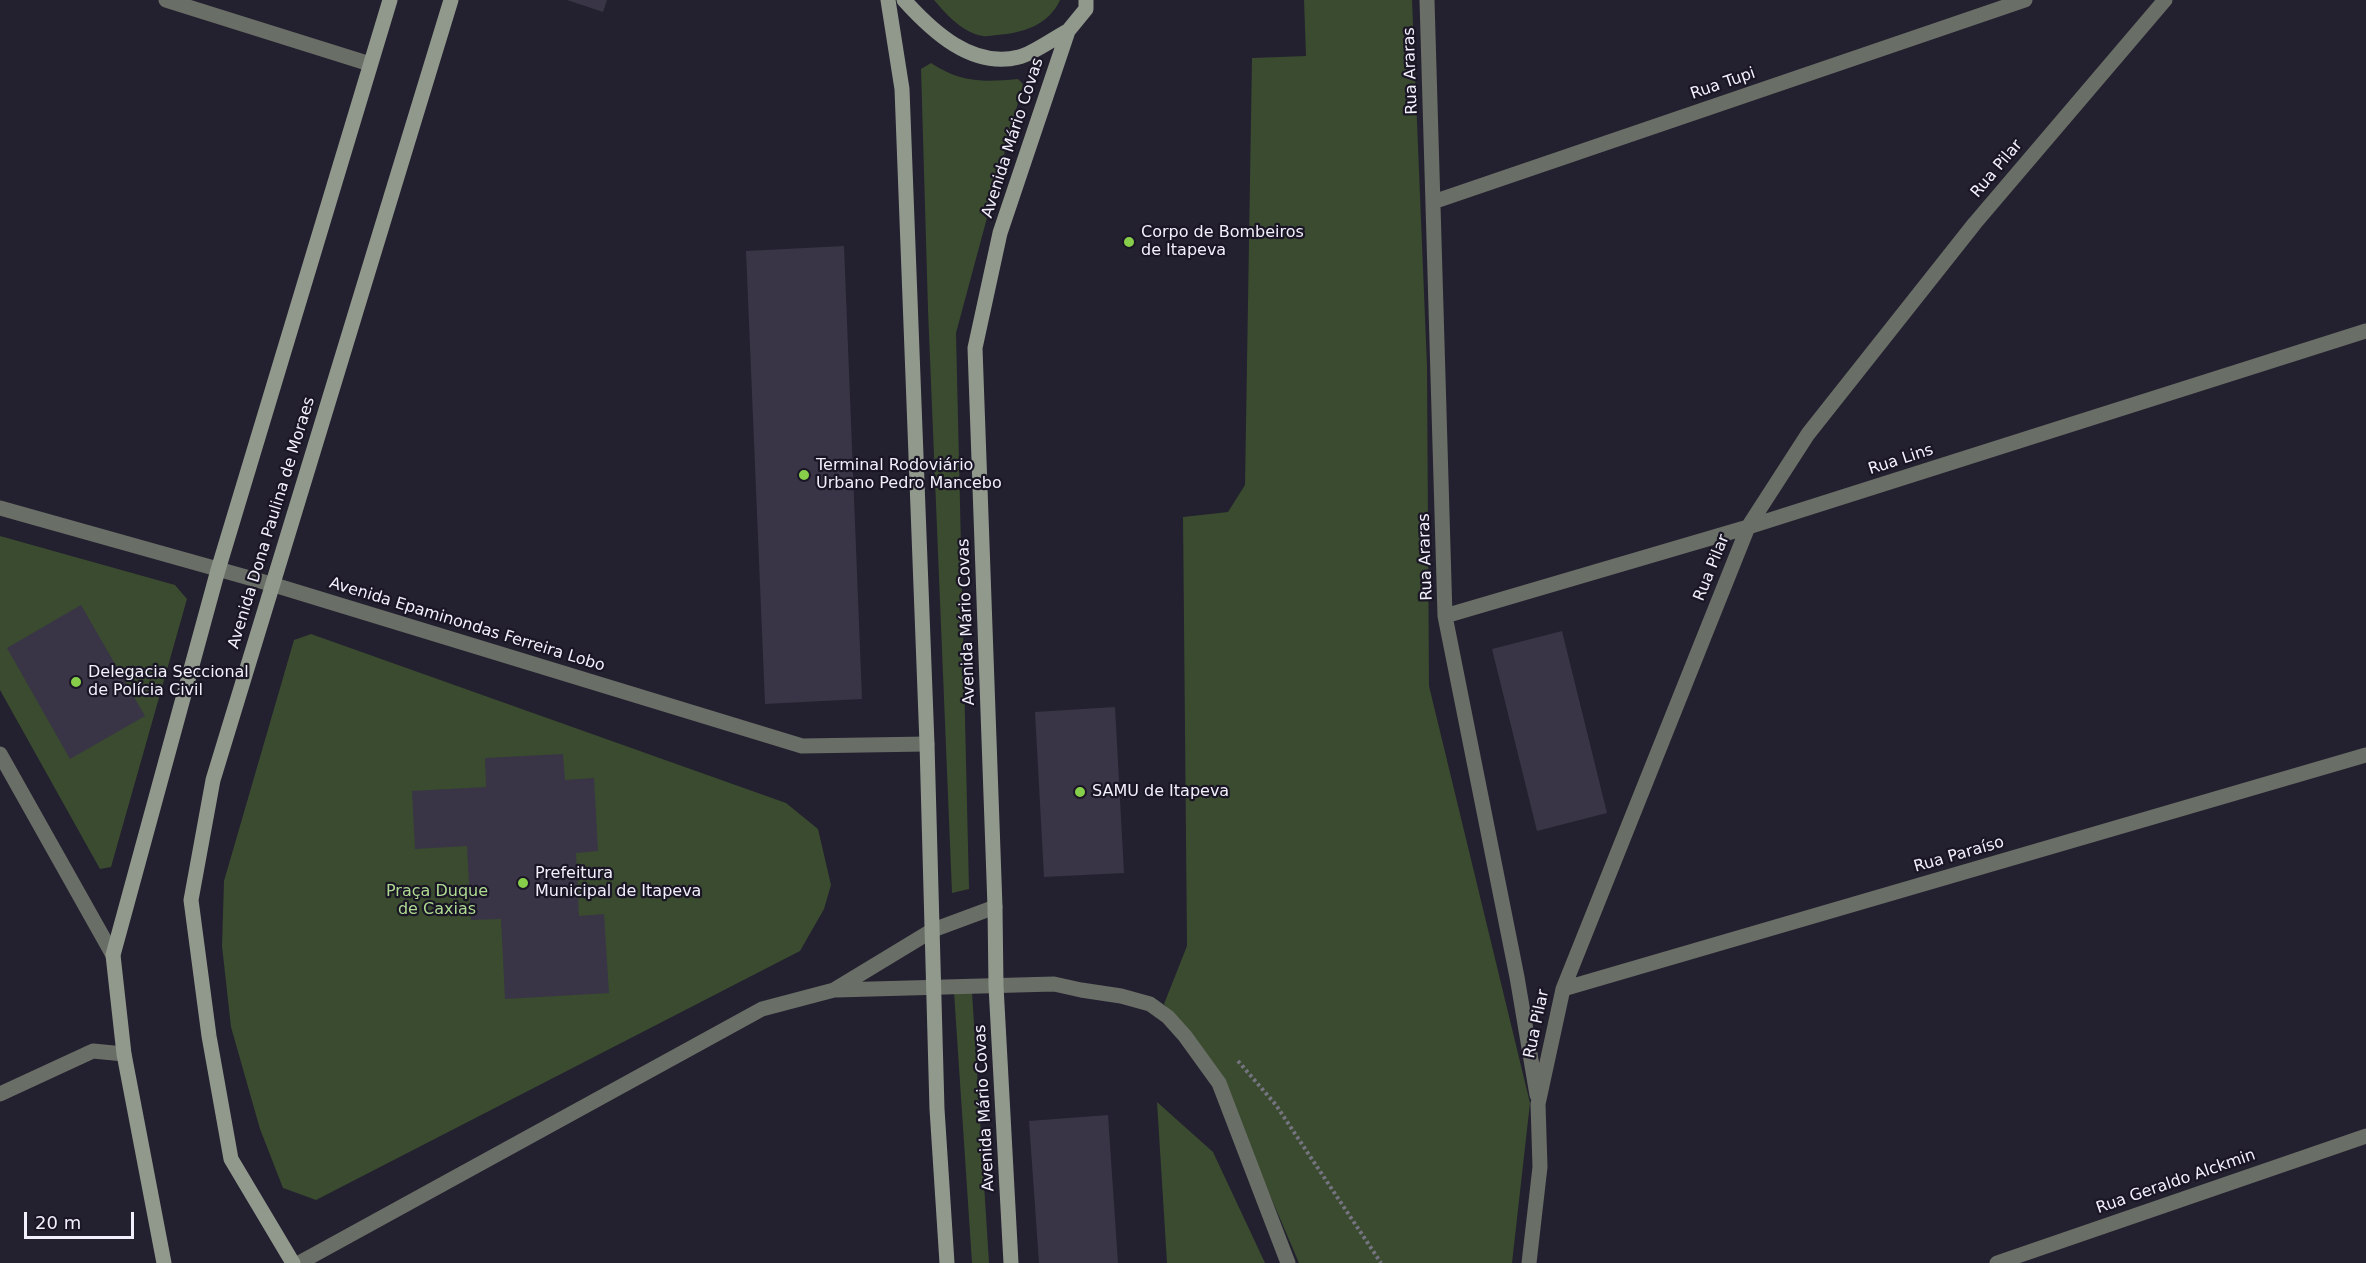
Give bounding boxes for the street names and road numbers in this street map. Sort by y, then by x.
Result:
street label: Rua Araras [1400,27,1422,115]
street label: Avenida Mário Covas [978,56,1048,220]
street label: Rua Tupi [1688,64,1758,104]
street label: Rua Pilar [1967,136,2027,202]
street label: Avenida Dona Paulina de Moraes [224,395,320,651]
street label: Rua Lins [1866,440,1936,480]
street label: Rua Araras [1415,513,1437,601]
street label: Rua Pilar [1690,532,1734,604]
street label: Avenida Mário Covas [954,538,980,706]
street label: Avenida Epaminondas Ferreira Lobo [327,574,607,676]
street label: Rua Paraíso [1912,833,2006,877]
street label: Rua Pilar [1520,988,1554,1060]
street label: Avenida Mário Covas [971,1024,999,1192]
street label: Rua Geraldo Alckmin [2094,1146,2258,1218]

